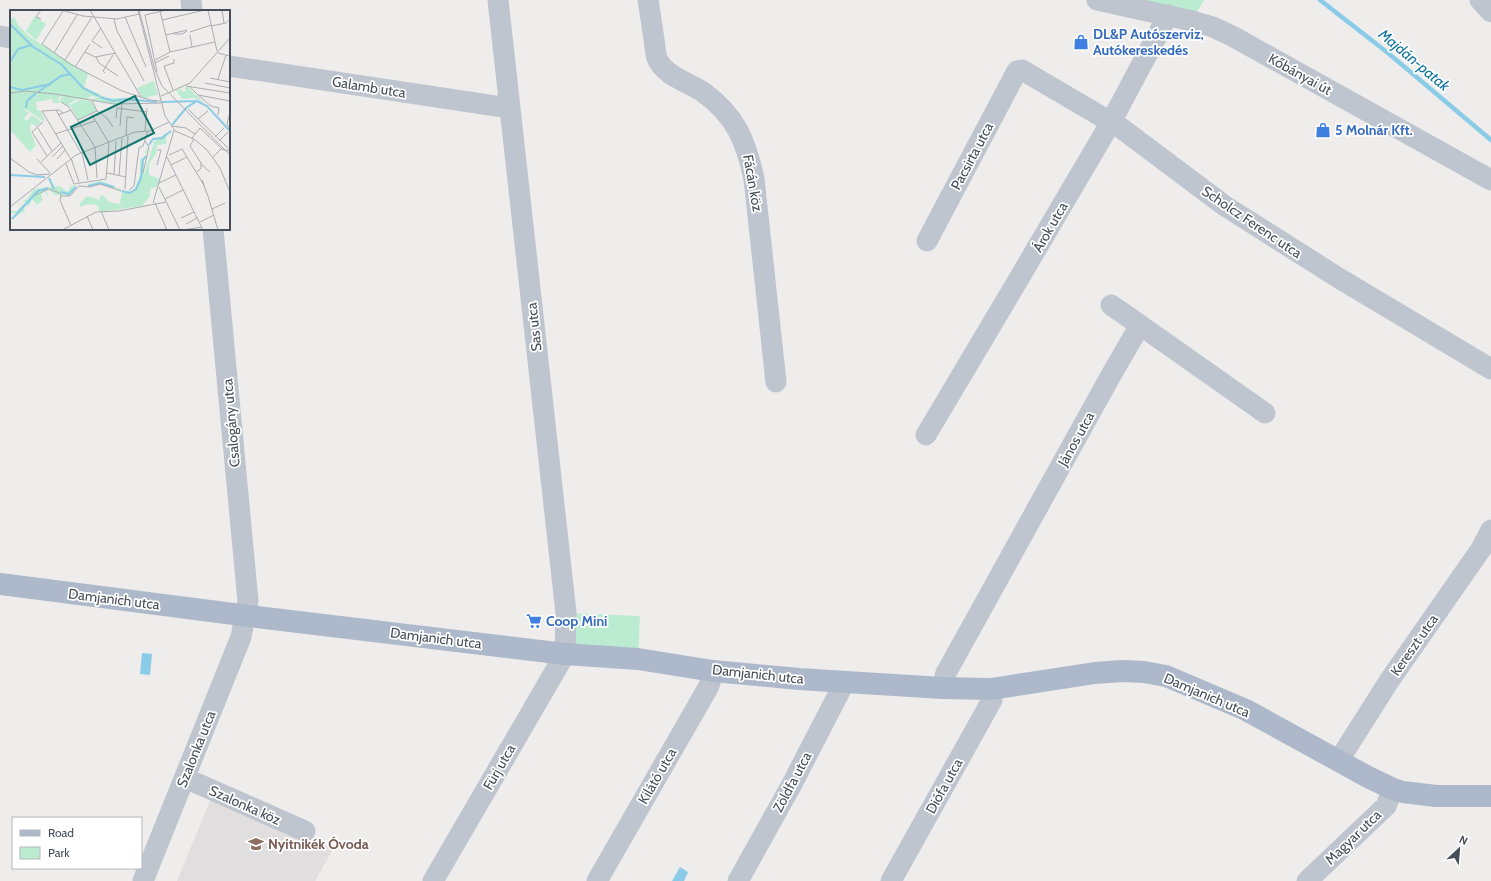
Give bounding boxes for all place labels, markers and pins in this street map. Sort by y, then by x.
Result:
place label: DL&P Autószerviz, Autókereskedés [1093,25,1204,59]
shop icon: DL&P Autószerviz, Autókereskedés [1072,33,1090,51]
shop icon: 5 Molnár Kft. [1314,121,1332,139]
place label: 5 Molnár Kft. [1335,121,1413,139]
supermarket icon: Coop Mini [525,612,543,630]
place label: Coop Mini [546,612,607,630]
school or university icon: Nyitnikék Óvoda [247,835,265,853]
place label: Nyitnikék Óvoda [268,835,369,853]

